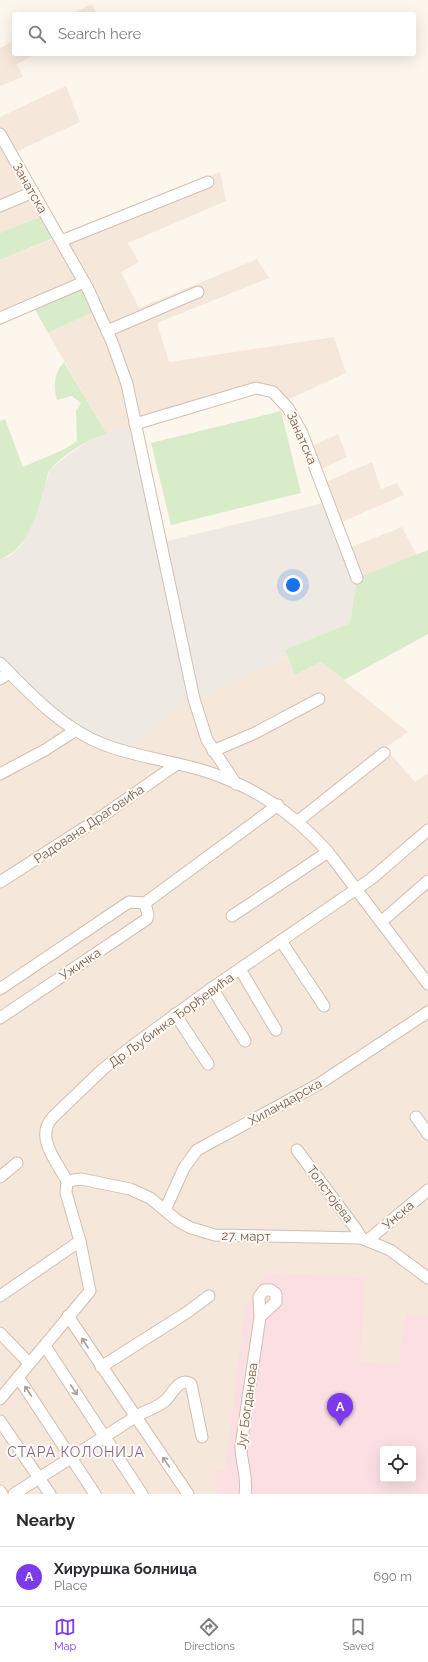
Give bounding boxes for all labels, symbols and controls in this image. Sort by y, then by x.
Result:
search box [12,12,416,56]
icon: search [26,23,48,45]
text: Search here [58,25,141,43]
street label: Занатска [10,160,50,216]
street label: Занатска [284,409,320,467]
your location [283,575,303,595]
street label: Радована Драговића [31,782,147,866]
street label: Ужичка [57,945,103,983]
street label: Др Љубинка Ђорђевића [106,970,236,1070]
street label: Хиландарска [246,1076,324,1128]
street label: Толстојева [304,1163,356,1225]
street label: Унска [379,1198,417,1232]
street label: 27. март [221,1228,271,1244]
one-way arrow [81,1337,89,1349]
street label: Југ Богданова [233,1362,261,1450]
one-way arrow [70,1385,78,1396]
one-way arrow [23,1386,32,1397]
pin: A [327,1393,353,1426]
district label: СТАРА КОЛОНИЈА [7,1444,145,1460]
map controls [380,1446,416,1482]
button: locate [380,1446,416,1482]
one-way arrow [162,1457,170,1468]
text: Nearby [16,1510,75,1530]
text: Хируршка болница [54,1560,197,1578]
text: A [25,1569,33,1584]
text: 690 m [373,1569,412,1584]
text: Place [54,1578,87,1593]
tab: Map [54,1616,76,1653]
tab: Directions [184,1616,235,1653]
tab: Saved [343,1616,374,1653]

